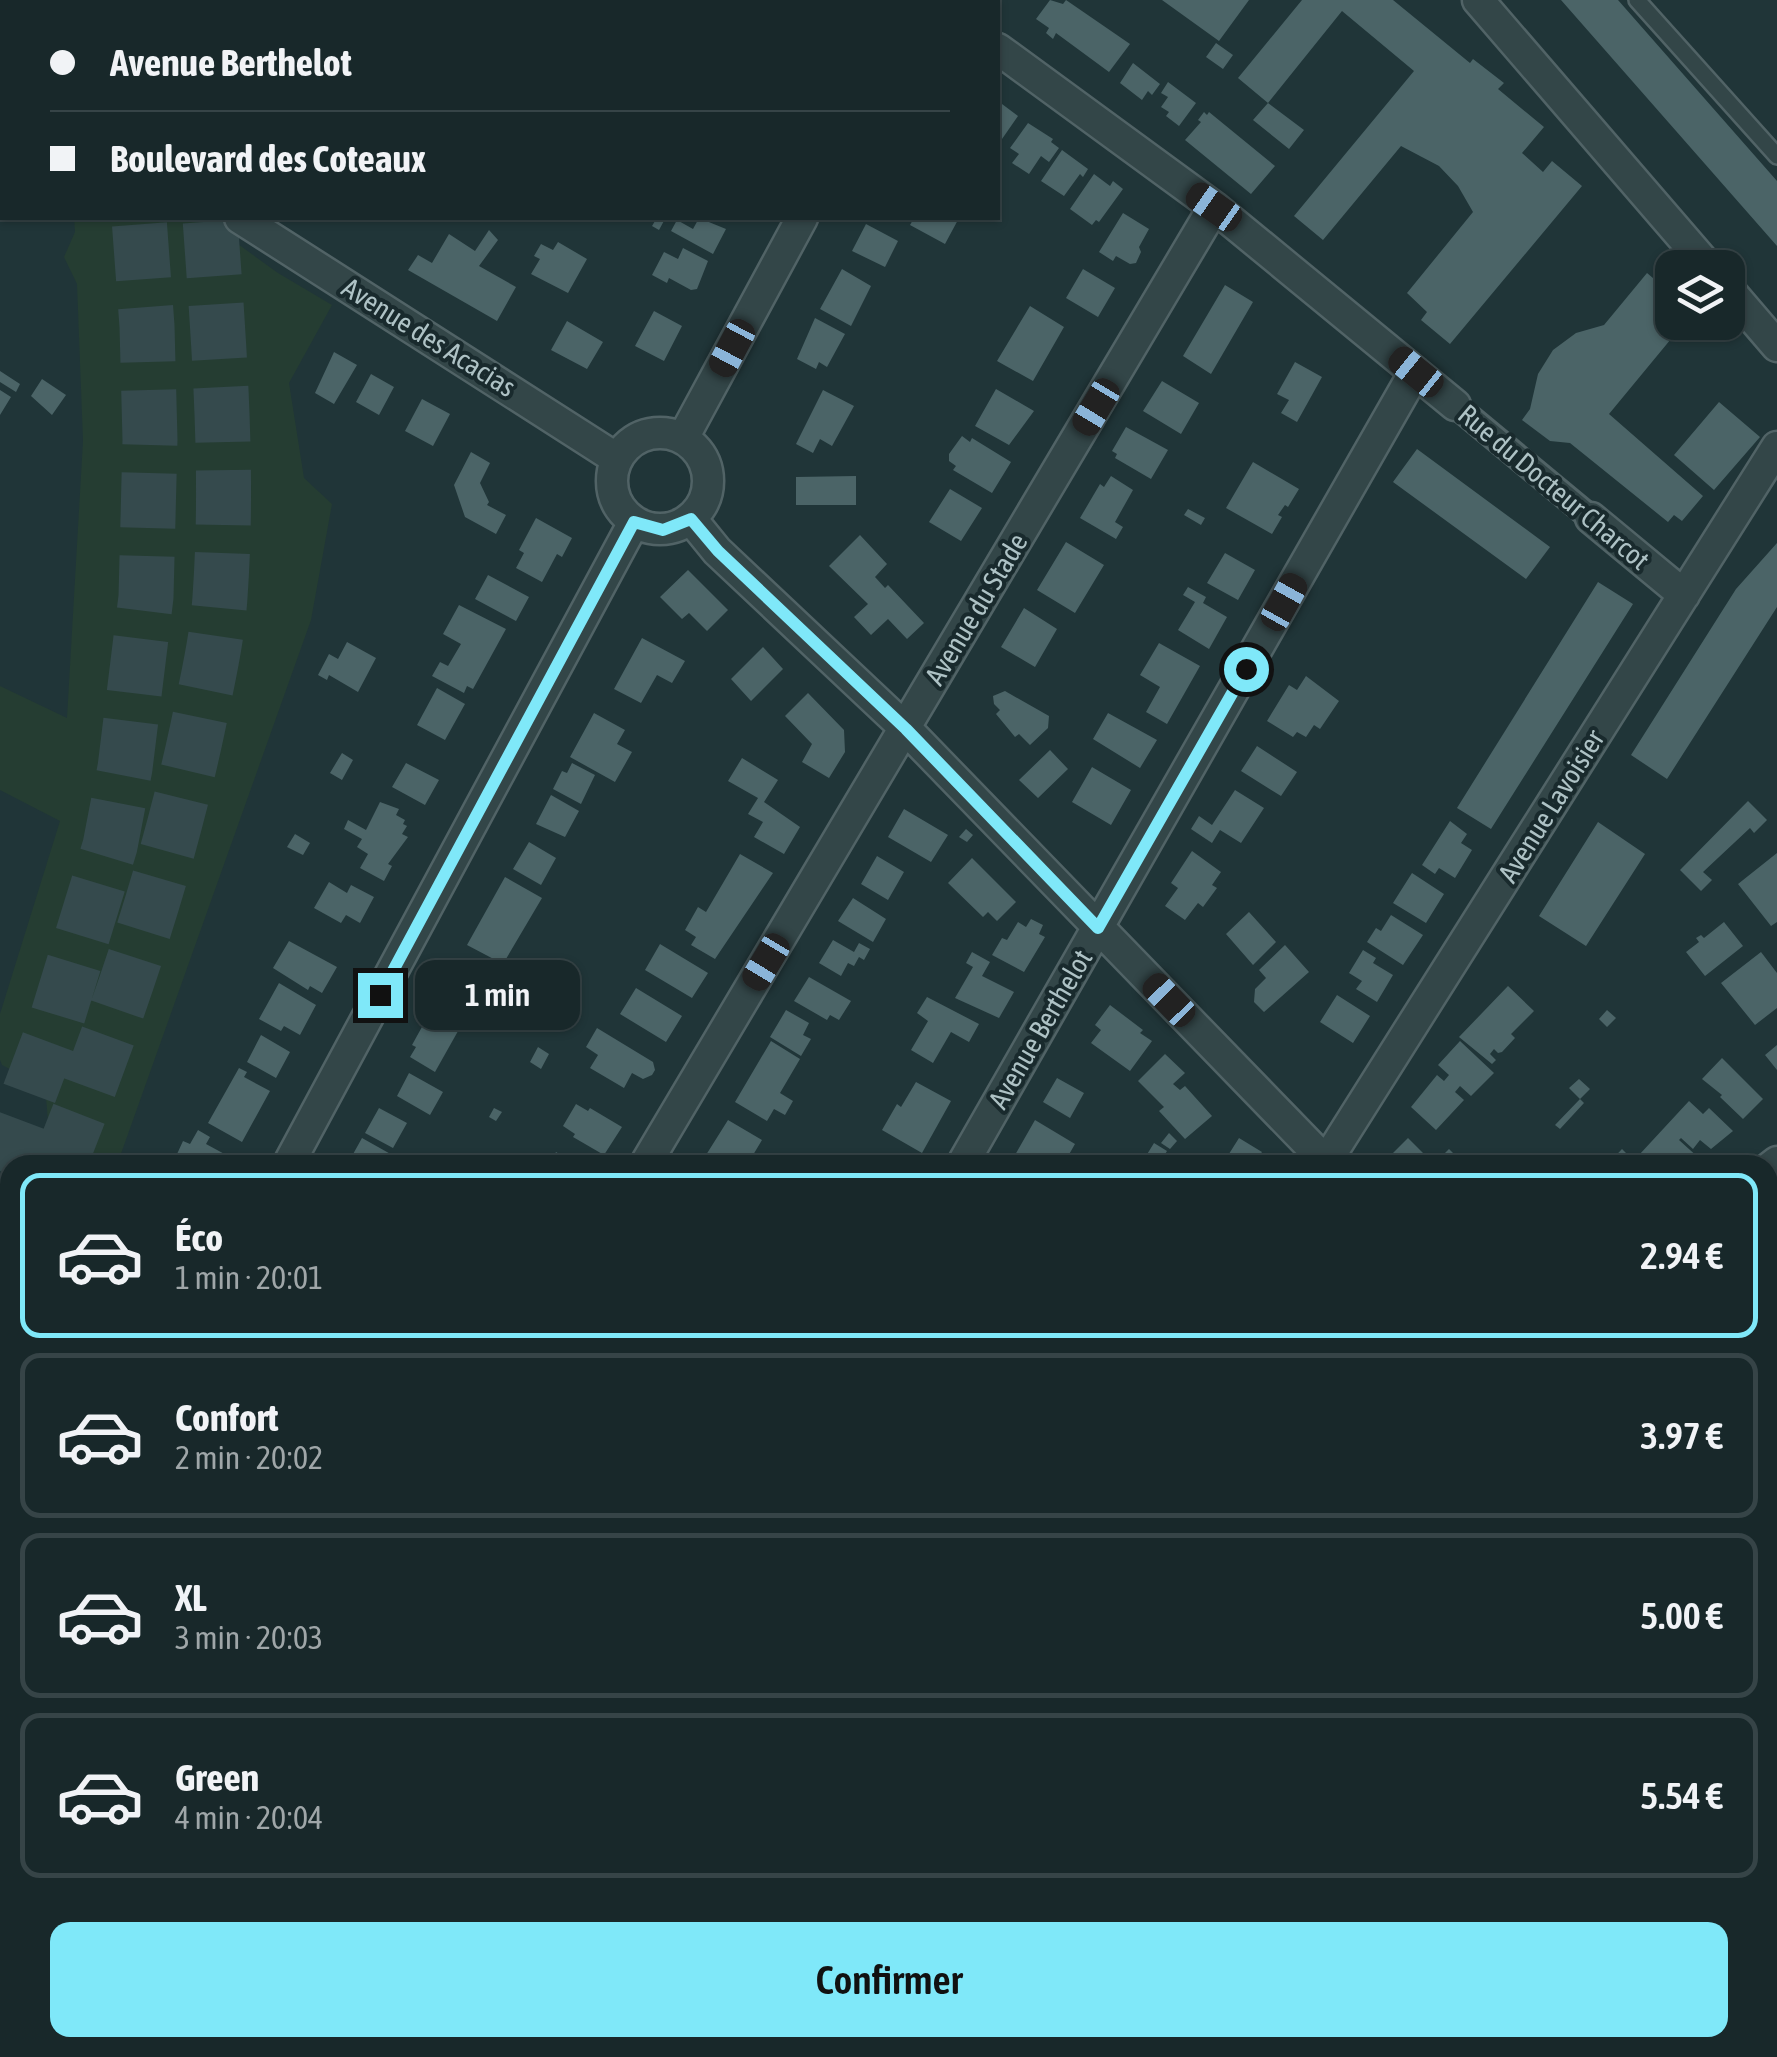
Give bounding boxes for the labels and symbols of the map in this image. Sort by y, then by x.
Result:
car [1181,178,1247,236]
street label: Avenue des Acacias [337,271,521,403]
car [705,314,759,382]
car [1383,341,1449,403]
car [1068,374,1124,440]
street label: Rue du Docteur Charcot [1452,398,1656,576]
street label: Avenue du Stade [918,528,1034,690]
car [1256,568,1312,636]
route start [1224,647,1269,692]
street label: Avenue Lavoisier [1491,723,1611,888]
car [738,929,794,995]
street label: Avenue Berthelot [982,944,1098,1114]
callout: 1 min [415,960,580,1030]
car [1137,968,1201,1032]
route end [358,973,403,1018]

